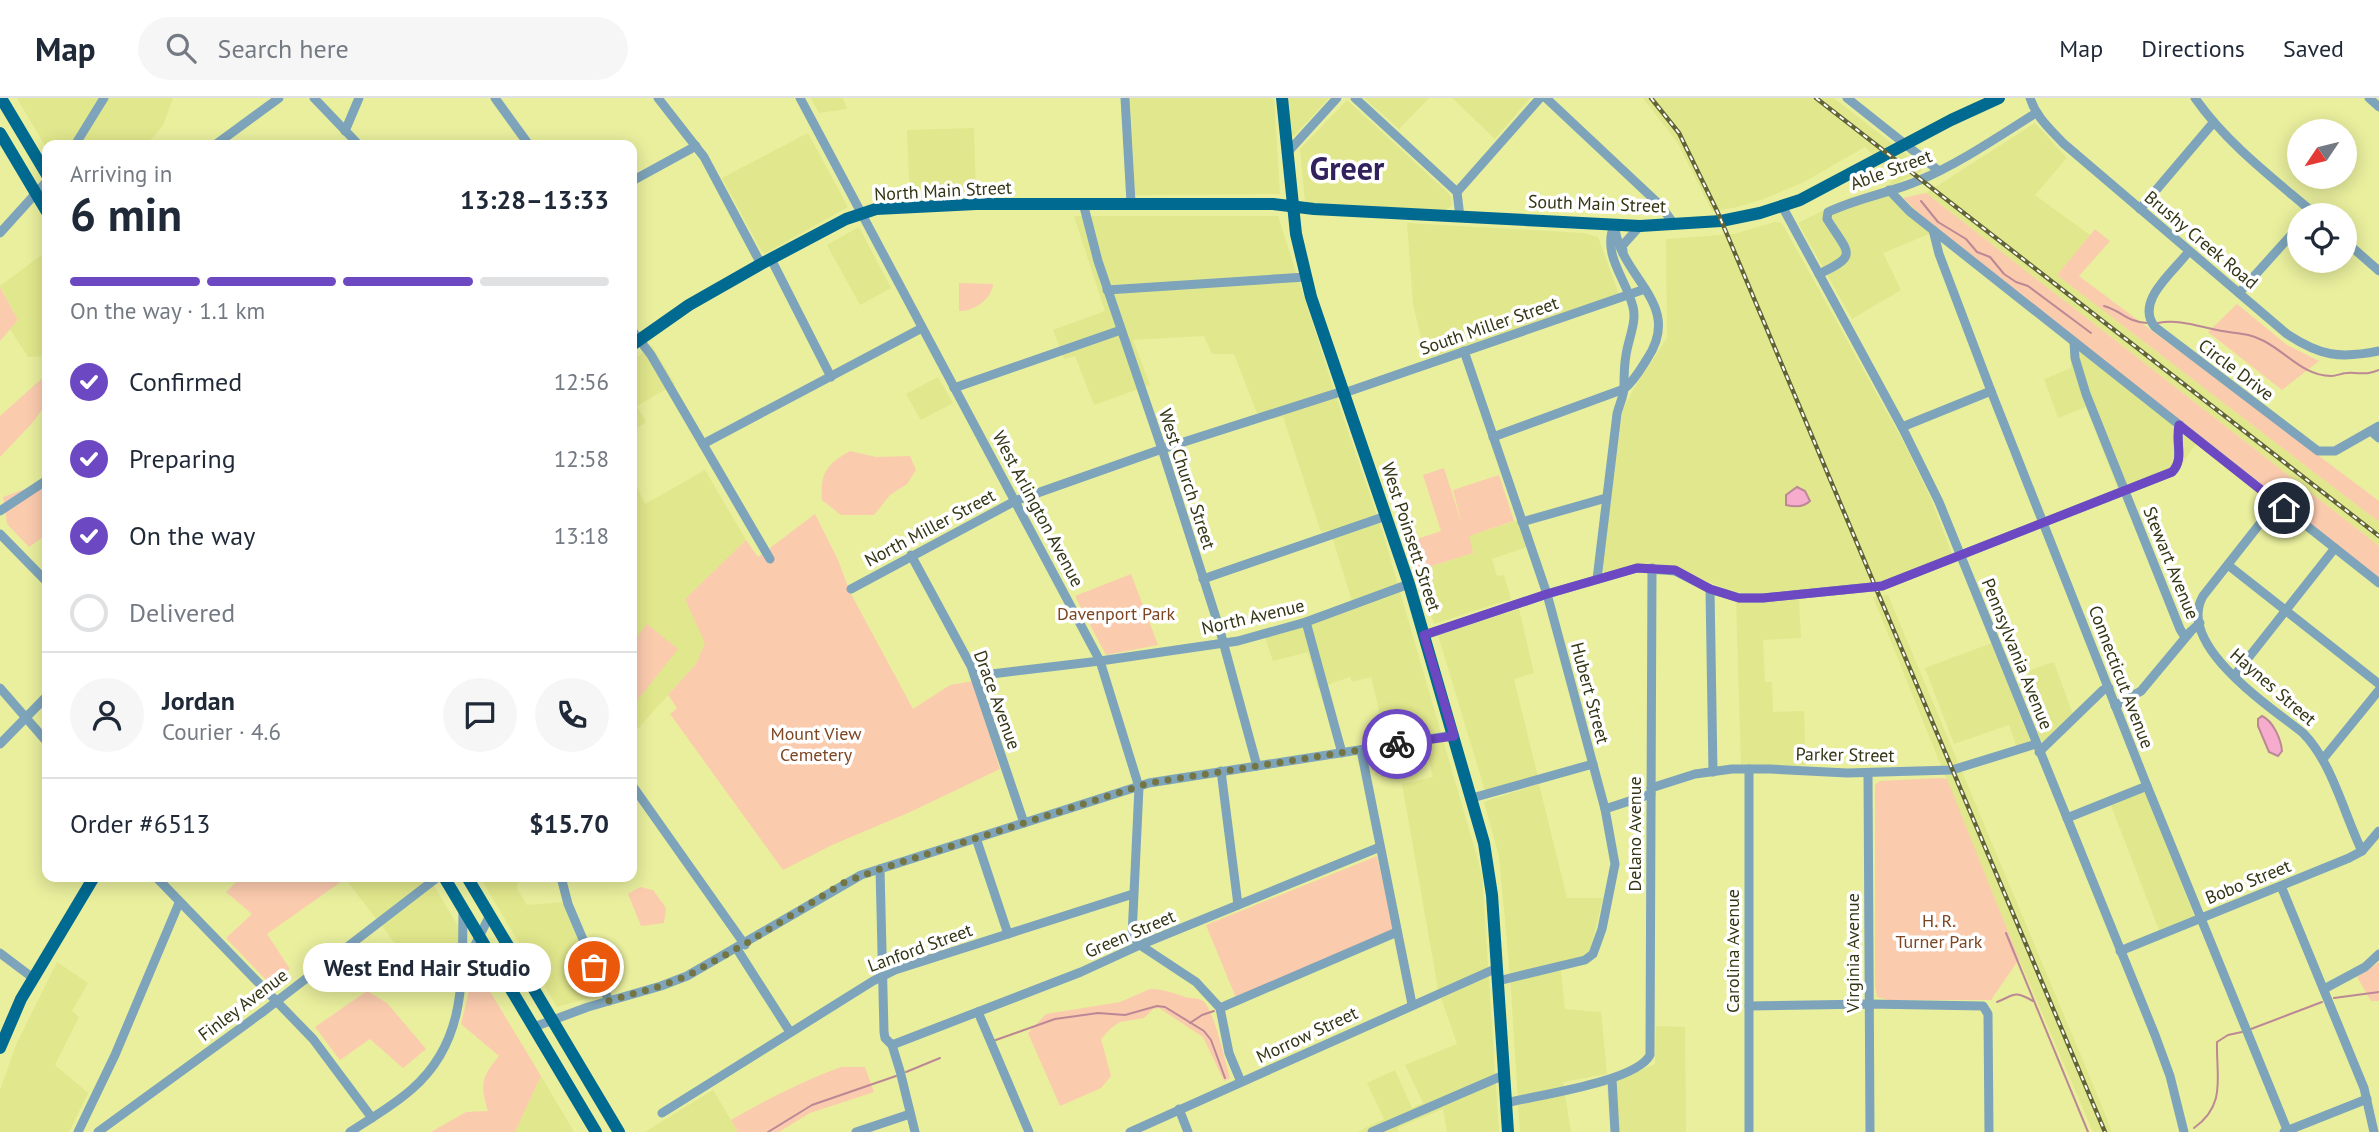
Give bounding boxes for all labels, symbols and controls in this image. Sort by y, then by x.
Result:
search box [138,17,628,80]
text: Map [35,27,96,70]
icon: search [162,29,200,67]
text: Search here [218,32,349,65]
text: Map [2059,33,2103,64]
text: Directions [2141,33,2245,64]
text: Saved [2283,33,2344,64]
north arrow [2287,119,2357,189]
map controls [2287,119,2357,273]
street label: Able Street [1847,144,1935,195]
district label: Greer [1310,147,1385,189]
text: Arriving in [70,159,172,188]
street label: North Main Street [874,175,1012,206]
text: 13:28–13:33 [460,183,609,216]
text: 6 min [70,184,182,244]
street label: Brushy Creek Road [2140,185,2263,294]
street label: South Main Street [1528,190,1667,217]
button: locate [2287,203,2357,273]
street label: South Miller Street [1416,291,1561,360]
text: On the way · 1.1 km [70,296,265,325]
street label: Circle Drive [2194,334,2279,406]
icon: check [70,363,108,401]
text: Confirmed [129,365,242,398]
text: 12:56 [554,367,609,396]
street label: West Church Street [1154,406,1221,552]
street label: West Arlington Avenue [988,427,1089,591]
icon: check [70,440,108,478]
text: Preparing [129,442,236,475]
text: 12:58 [554,444,609,473]
street label: West Poinsett Street [1377,459,1446,614]
pin [2254,478,2314,538]
street label: North Miller Street [860,483,999,572]
icon: home [2265,489,2303,527]
street label: Stewart Avenue [2138,503,2205,623]
icon: check [70,517,108,555]
text: On the way [129,519,255,552]
text: 13:18 [554,521,609,550]
street label: Pennsylvania Avenue [1977,575,2058,733]
street label: North Avenue [1199,594,1307,640]
text: Delivered [129,596,235,629]
park label: Davenport Park [1057,602,1175,625]
street label: Connecticut Avenue [2084,602,2159,752]
street label: Hubert Street [1566,640,1615,746]
street label: Haynes Street [2225,643,2321,730]
street label: Drace Avenue [969,647,1026,753]
button: person [70,678,144,752]
button: chat [443,678,517,752]
button: phone [535,678,609,752]
text: Jordan [162,684,235,717]
courier [1362,709,1432,779]
text: Courier · 4.6 [162,717,281,746]
park label: Mount View Cemetery [770,722,862,766]
icon: bike [1378,725,1416,763]
street label: Parker Street [1795,742,1895,767]
street label: Delano Avenue [1623,776,1646,892]
text: Order #6513 [70,807,210,840]
text: $15.70 [529,807,609,840]
street label: Bobo Street [2202,854,2294,909]
street label: Carolina Avenue [1721,889,1744,1013]
street label: Virginia Avenue [1841,893,1864,1014]
street label: Green Street [1081,904,1178,963]
park label: H. R. Turner Park [1896,909,1983,953]
street label: Lanford Street [864,918,975,977]
pin [564,937,624,997]
callout: West End Hair Studio [304,942,552,992]
icon: bag [575,948,613,986]
text: West End Hair Studio [324,953,530,982]
street label: Finley Avenue [193,963,292,1046]
street label: Morrow Street [1252,1001,1361,1068]

